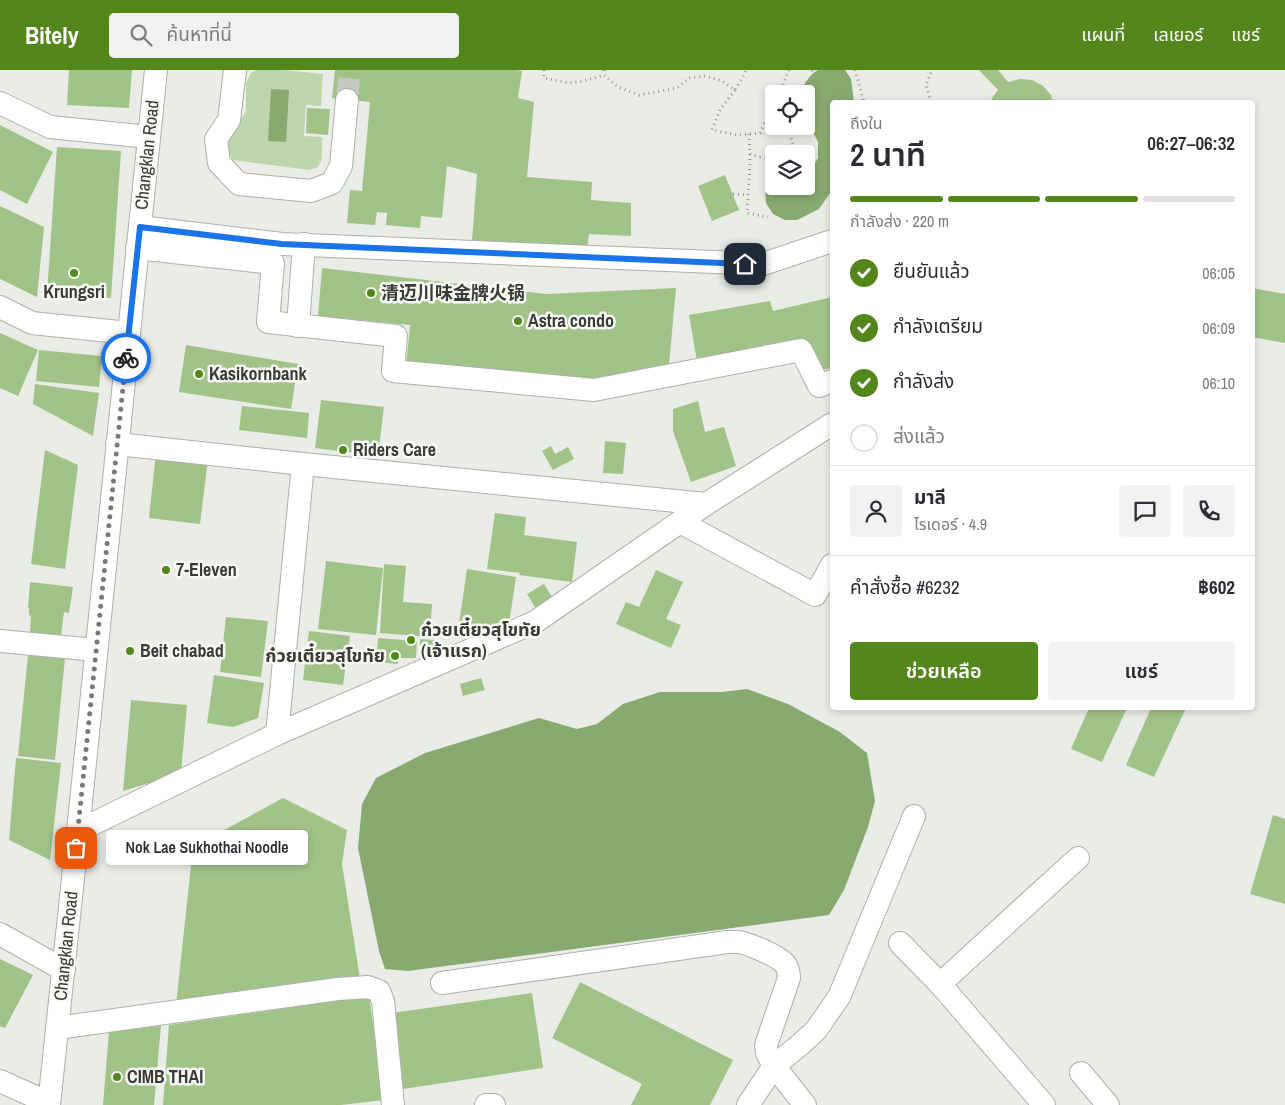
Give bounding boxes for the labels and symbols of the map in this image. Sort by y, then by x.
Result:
street label: Changklan Road [128,99,165,211]
pin [724,243,766,285]
marker: Krungsri [68,267,80,279]
place label: Krungsri [43,279,105,304]
place label: 清迈川味金牌火锅 [381,280,525,305]
marker: 清迈川味金牌火锅 [365,287,377,299]
place label: Astra condo [528,308,614,333]
marker: Astra condo [512,315,524,327]
courier [101,333,151,383]
place label: Kasikornbank [209,361,307,386]
marker: Kasikornbank [193,368,205,380]
place label: Riders Care [353,437,436,462]
marker: Riders Care [337,444,349,456]
place label: 7-Eleven [176,557,237,582]
marker: 7-Eleven [160,564,172,576]
place label: ก๋วยเตี๋ยวสุโขทัย (เจ้าแรก) [421,617,541,663]
marker: ก๋วยเตี๋ยวสุโขทัย (เจ้าแรก) [405,634,417,646]
place label: Beit chabad [140,638,224,663]
place label: ก๋วยเตี๋ยวสุโขทัย [265,643,385,668]
marker: Beit chabad [124,645,136,657]
marker: ก๋วยเตี๋ยวสุโขทัย [389,650,401,662]
pin [55,827,97,869]
callout: Nok Lae Sukhothai Noodle [106,830,308,866]
street label: Changklan Road [47,890,84,1002]
place label: CIMB THAI [127,1064,203,1089]
marker: CIMB THAI [111,1071,123,1083]

